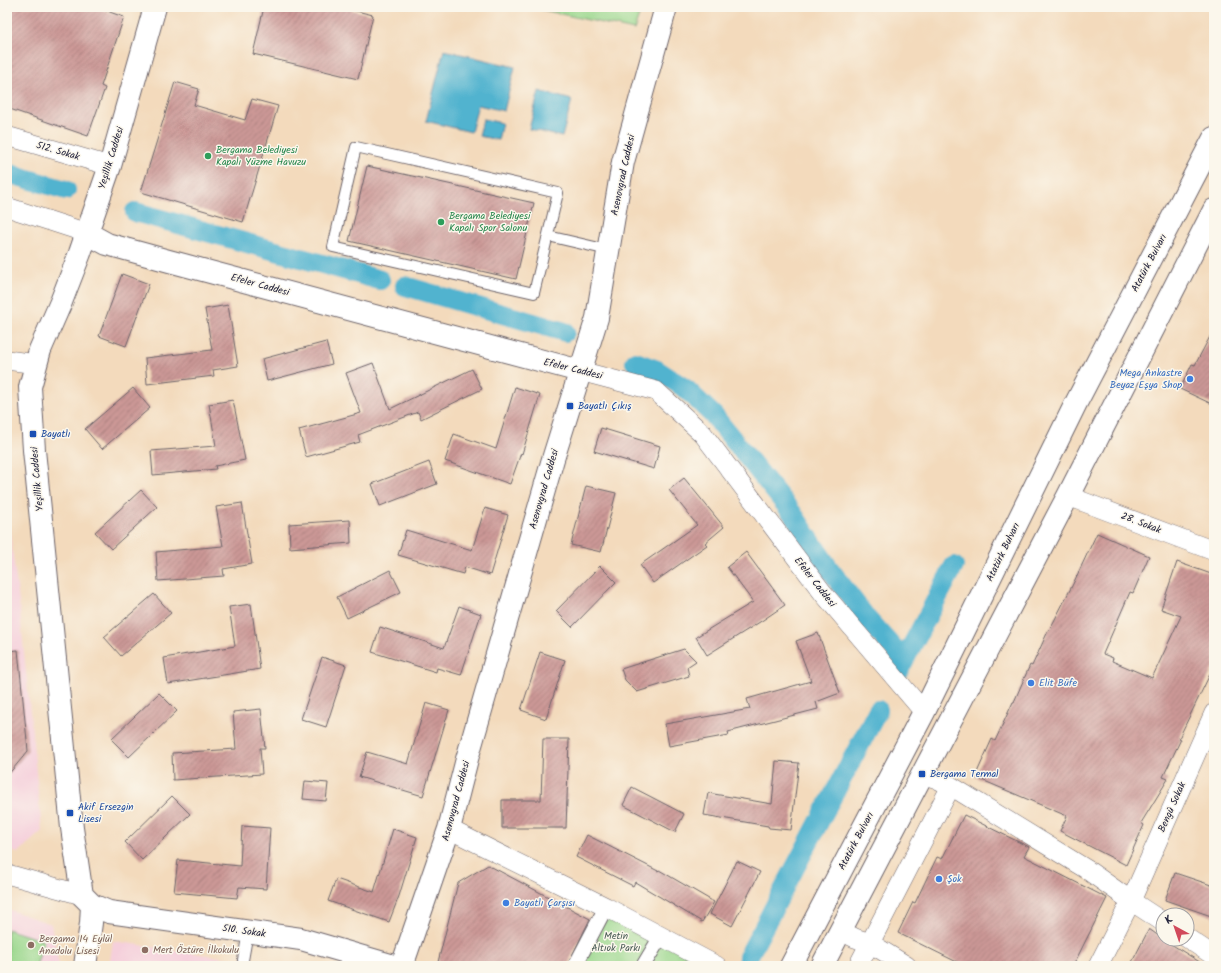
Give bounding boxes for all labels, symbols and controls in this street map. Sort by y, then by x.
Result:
street label: Yeşillik Caddesi [94,124,128,191]
street label: Asenovgrad Caddesi [607,132,640,217]
street label: 512. Sokak [34,137,82,165]
place label: Bergama Belediyesi Kapalı Yüzme Havuzu [216,142,306,170]
marker: Bergama Belediyesi Kapalı Yüzme Havuzu [203,151,213,161]
place label: Bergama Belediyesi Kapalı Spor Salonu [449,208,531,236]
marker: Bergama Belediyesi Kapalı Spor Salonu [436,217,446,227]
street label: Atatürk Bulvarı [1127,231,1171,295]
street label: Efeler Caddesi [229,269,292,301]
street label: Efeler Caddesi [542,354,605,384]
place label: Mega Ankastre Beyaz Eşya Shop [1110,365,1182,393]
marker: Mega Ankastre Beyaz Eşya Shop [1185,374,1195,384]
place label: Bayatlı Çıkış [578,398,632,414]
marker: Bayatlı Çıkış [565,401,575,411]
place label: Bayatlı [41,426,71,442]
marker: Bayatlı [28,429,38,439]
street label: Yeşillik Caddesi [26,445,48,512]
street label: Asenovgrad Caddesi [525,447,563,531]
street label: 28. Sokak [1118,508,1164,538]
street label: Atatürk Bulvarı [982,519,1024,584]
street label: Efeler Caddesi [790,553,840,611]
place label: Elit Büfe [1039,675,1077,691]
marker: Elit Büfe [1026,678,1036,688]
street label: Asenovgrad Caddesi [438,759,475,843]
place label: Bergama Termal [930,766,999,782]
marker: Bergama Termal [917,769,927,779]
street label: Bengü Sokak [1154,779,1190,835]
place label: Akif Ersezgin Lisesi [78,799,134,827]
marker: Akif Ersezgin Lisesi [65,808,75,818]
street label: Atatürk Bulvarı [834,809,878,873]
place label: Şok [947,871,962,887]
marker: Şok [934,874,944,884]
place label: Bayatlı Çarşısı [514,895,576,911]
marker: Bayatlı Çarşısı [501,898,511,908]
north arrow [1155,907,1195,947]
text: K [1161,911,1178,929]
street label: 510. Sokak [221,920,267,942]
park label: Metin Altıok Parkı [592,928,641,956]
place label: Bergama 14 Eylül Anadolu Lisesi [39,931,113,959]
marker: Bergama 14 Eylül Anadolu Lisesi [26,940,36,950]
place label: Mert Öztüre İlkokulu [153,942,239,958]
marker: Mert Öztüre İlkokulu [140,945,150,955]

